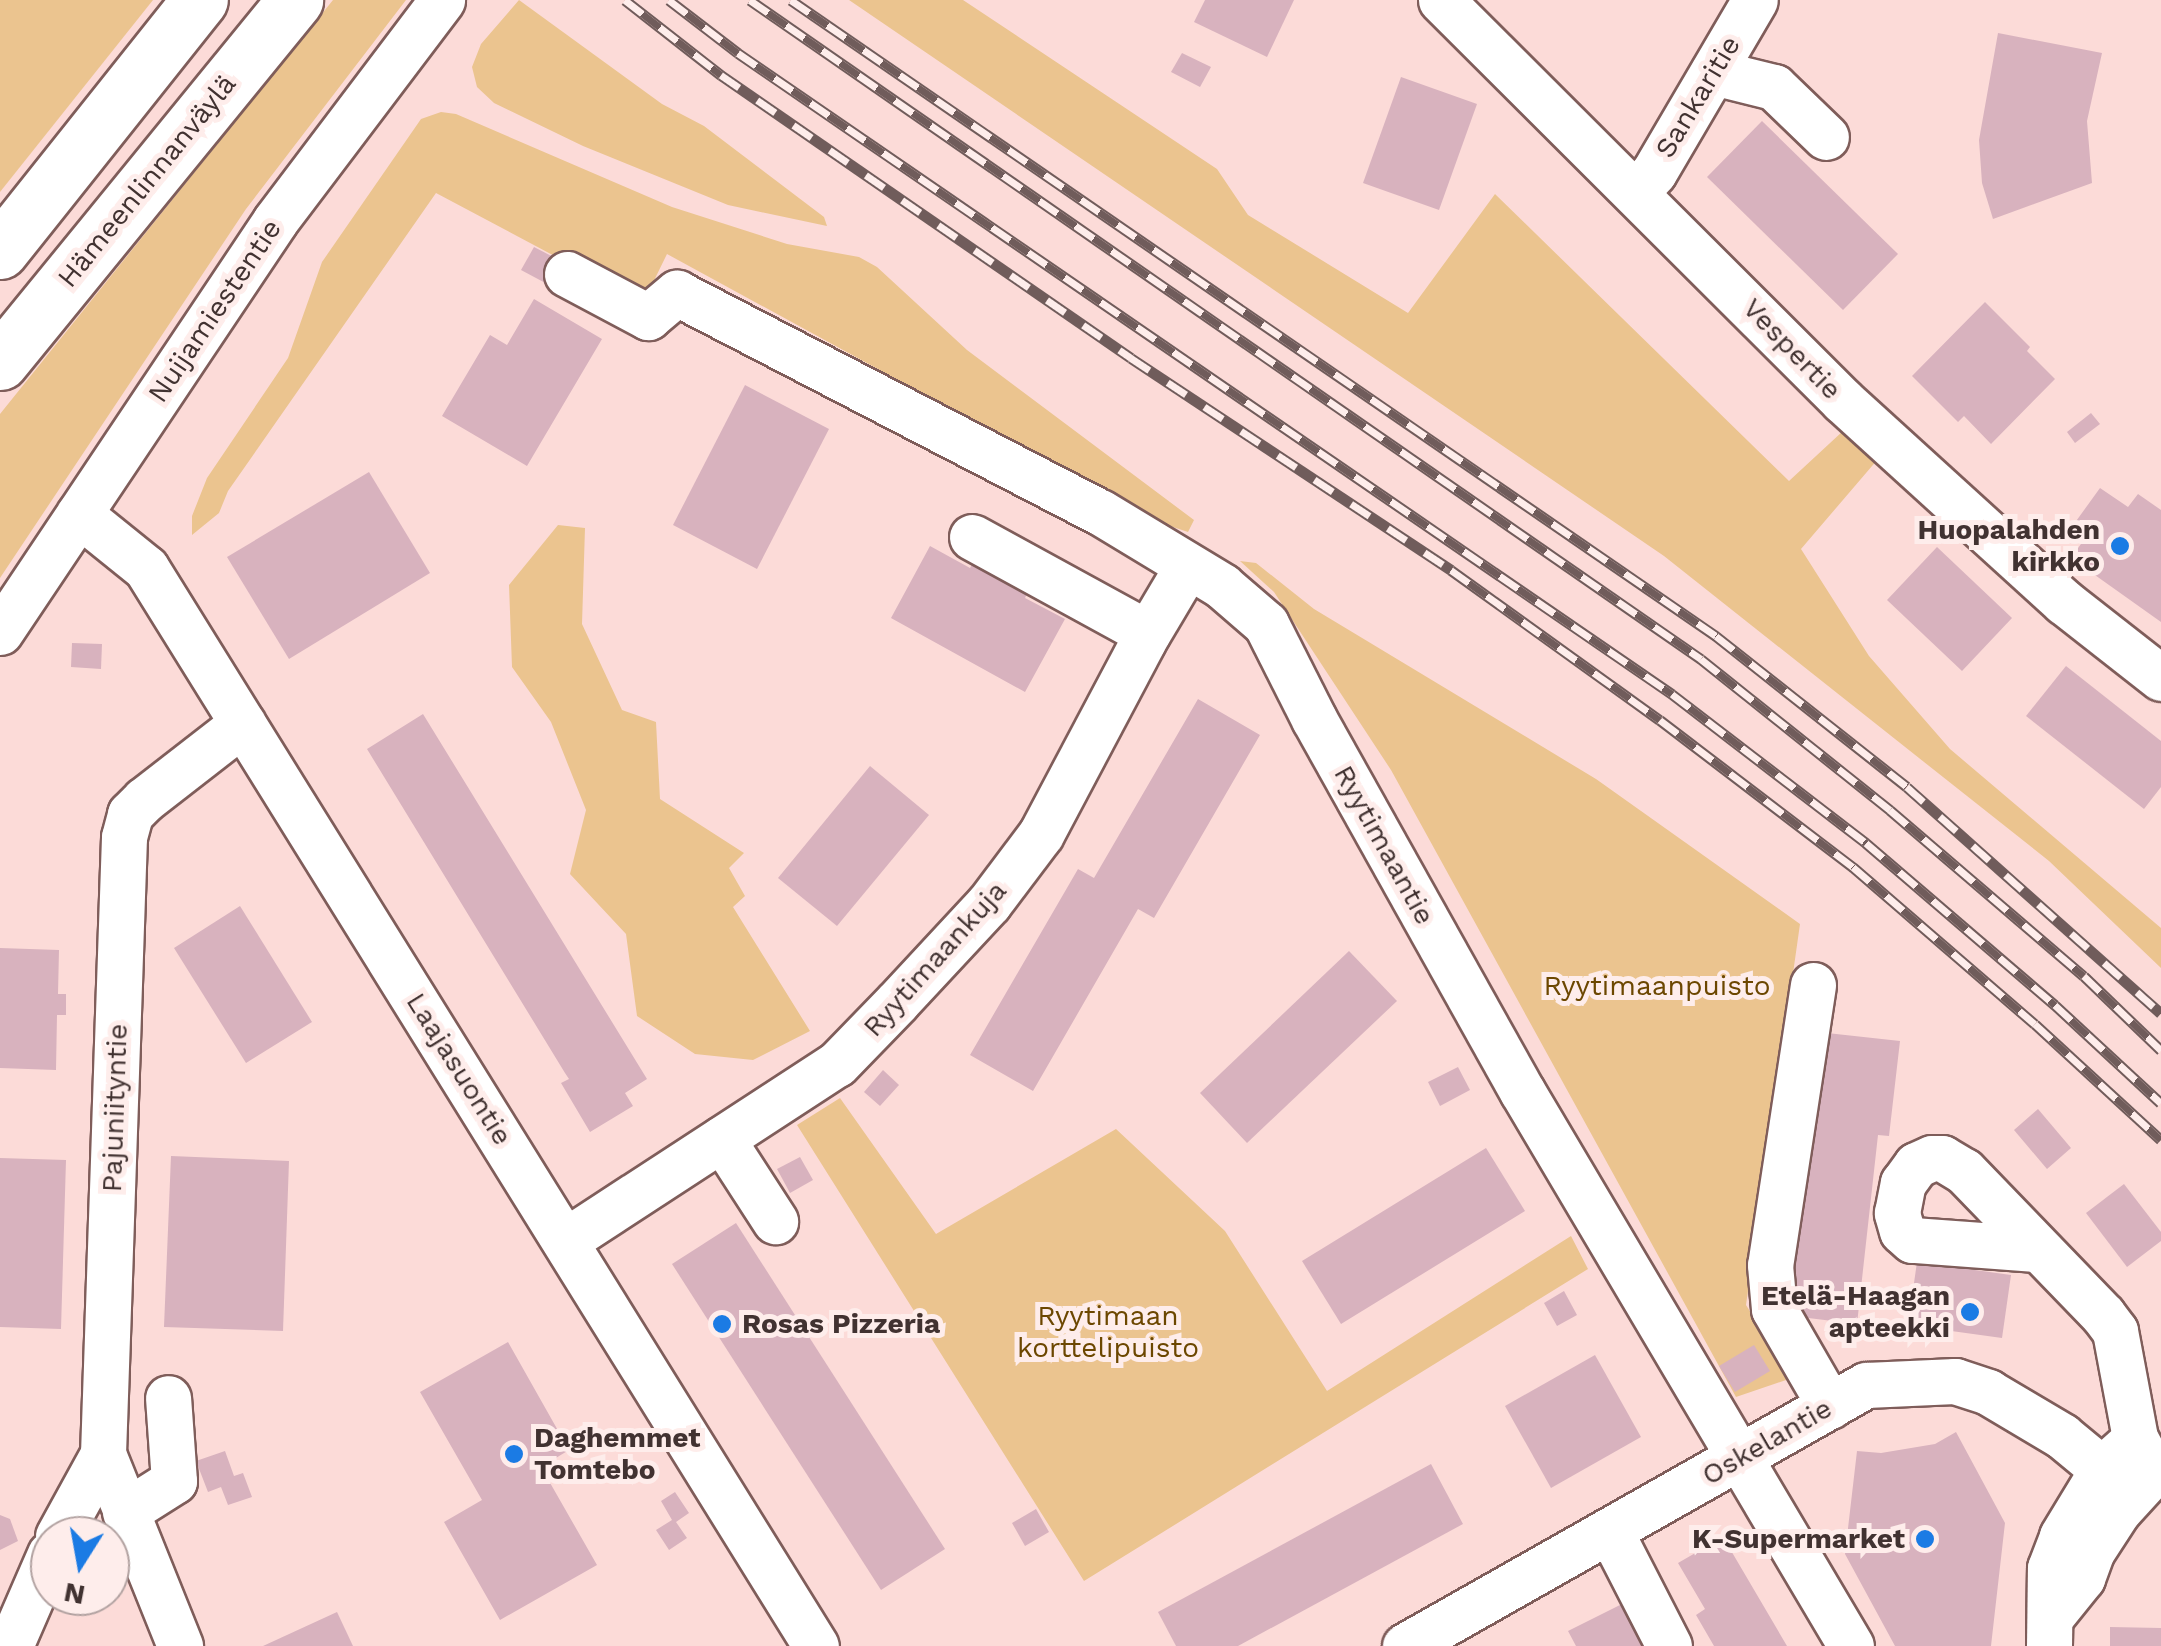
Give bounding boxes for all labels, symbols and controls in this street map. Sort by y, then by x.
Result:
street label: Sankaritie [1648,30,1748,164]
street label: Hämeenlinnanväylä [51,68,243,294]
street label: Nuijamiestentie [141,213,289,409]
street label: Vespertie [1736,292,1848,406]
place label: Huopalahden kirkko [1918,513,2100,579]
marker: Huopalahden kirkko [2109,535,2131,557]
street label: Ryytimaantie [1327,760,1441,930]
street label: Ryytimaankuja [856,874,1014,1044]
park label: Ryytimaanpuisto [1544,969,1770,1003]
street label: Laajasuontie [399,987,519,1151]
street label: Pajuniityntie [95,1023,135,1193]
place label: Etelä-Haagan apteekki [1761,1279,1950,1345]
park label: Ryytimaan korttelipuisto [1017,1299,1199,1365]
marker: Etelä-Haagan apteekki [1959,1301,1981,1323]
place label: Rosas Pizzeria [742,1307,940,1341]
marker: Rosas Pizzeria [711,1313,733,1335]
street label: Oskelantie [1696,1391,1838,1493]
place label: Daghemmet Tomtebo [534,1421,701,1487]
marker: Daghemmet Tomtebo [503,1443,525,1465]
north arrow [30,1516,130,1616]
place label: K-Supermarket [1692,1522,1905,1556]
marker: K-Supermarket [1914,1528,1936,1550]
text: N [61,1576,88,1612]

